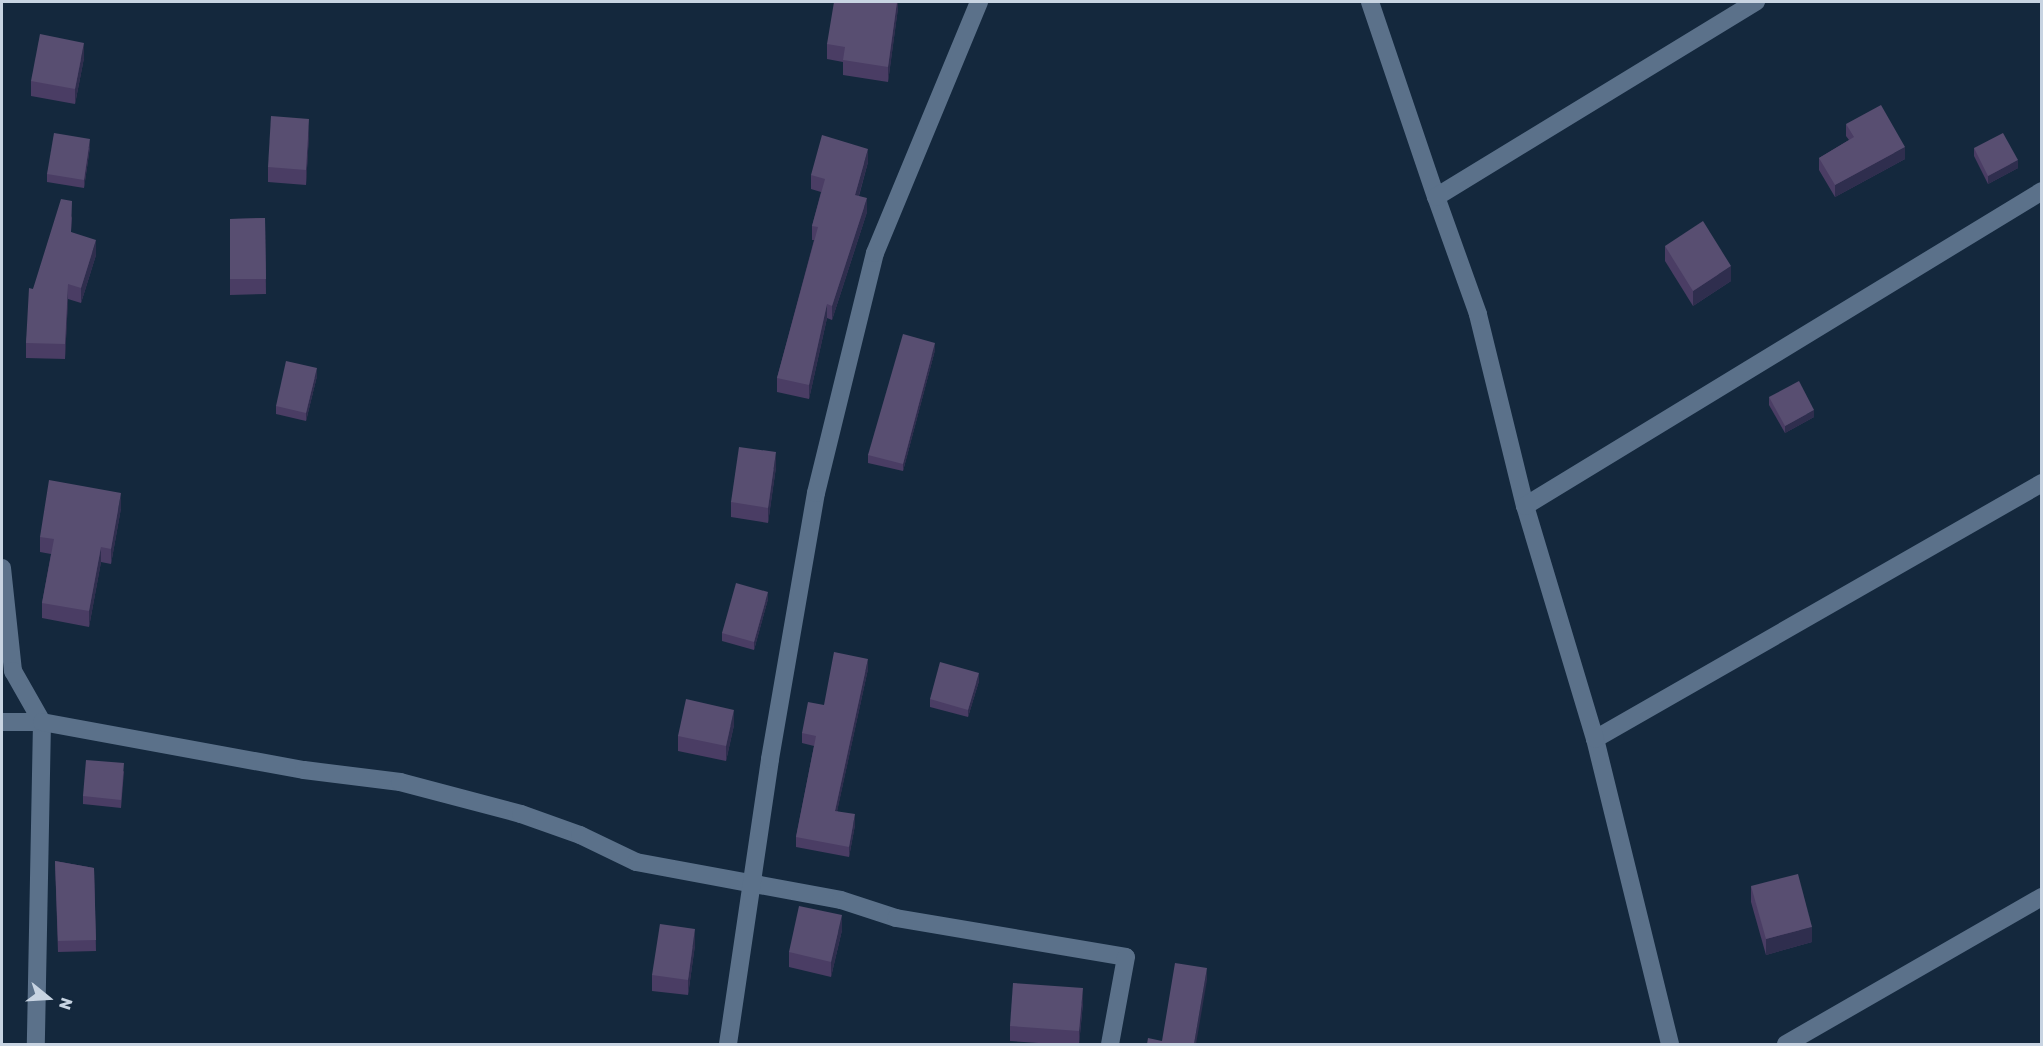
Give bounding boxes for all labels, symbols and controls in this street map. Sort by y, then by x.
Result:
north arrow [18,968,78,1028]
text: N [55,995,76,1012]

